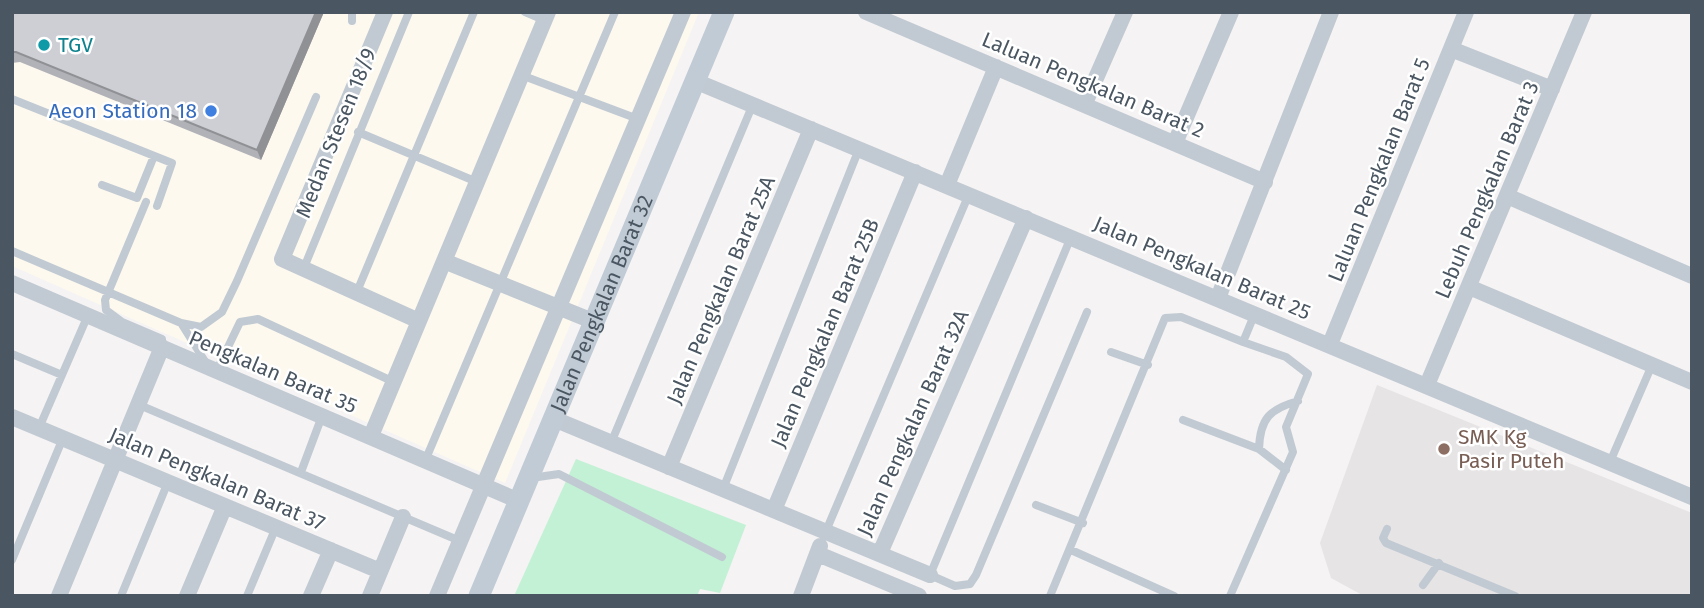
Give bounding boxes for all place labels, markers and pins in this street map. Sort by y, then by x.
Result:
place label: TGV [58,32,93,58]
marker: TGV [36,37,52,53]
place label: Aeon Station 18 [49,98,197,124]
marker: Aeon Station 18 [203,103,219,119]
place label: SMK Kg Pasir Puteh [1458,424,1565,474]
marker: SMK Kg Pasir Puteh [1436,441,1452,457]

